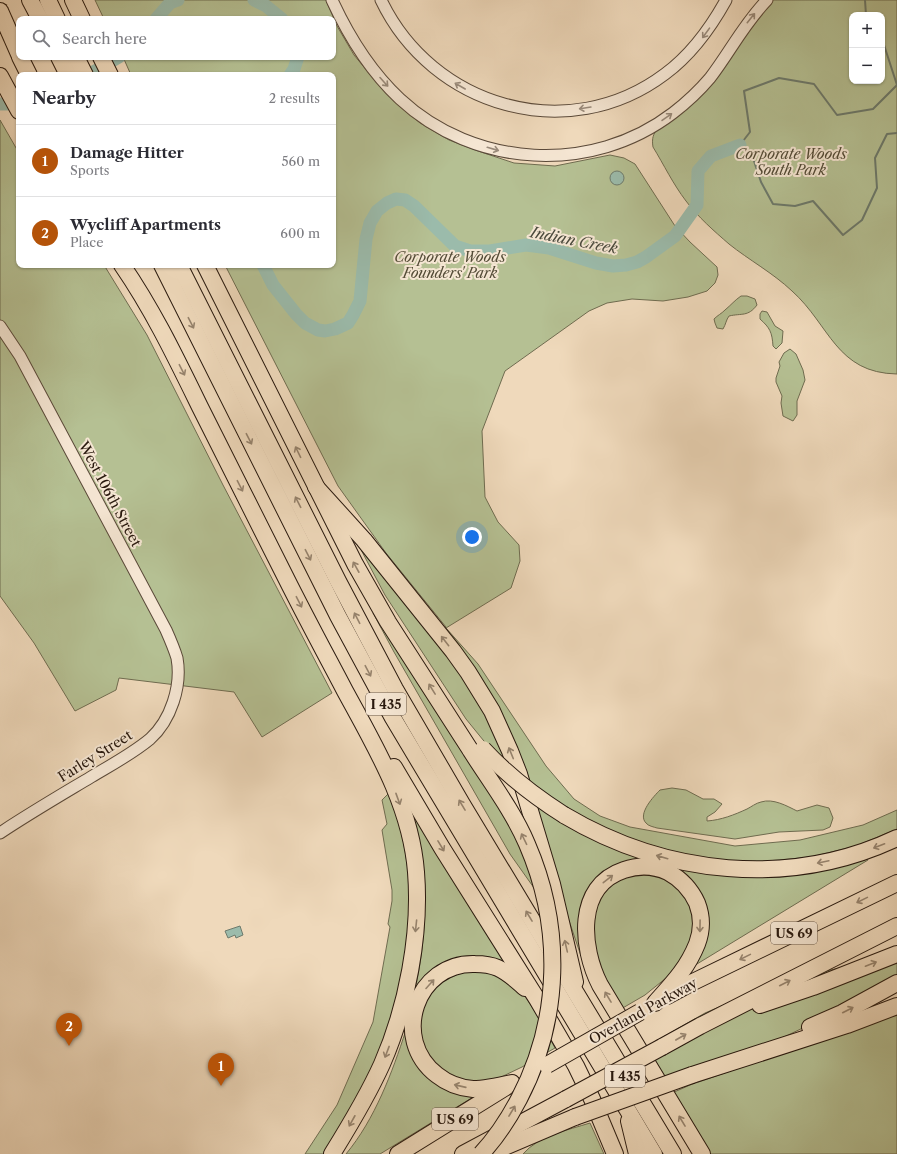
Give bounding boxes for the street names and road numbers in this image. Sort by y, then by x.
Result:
street label: West 106th Street [74,437,145,550]
road number: I 435 [366,693,406,715]
street label: Farley Street [54,726,136,786]
road number: US 69 [771,922,817,944]
street label: Overland Parkway [586,974,701,1048]
road number: I 435 [605,1065,645,1087]
road number: US 69 [432,1108,478,1130]

